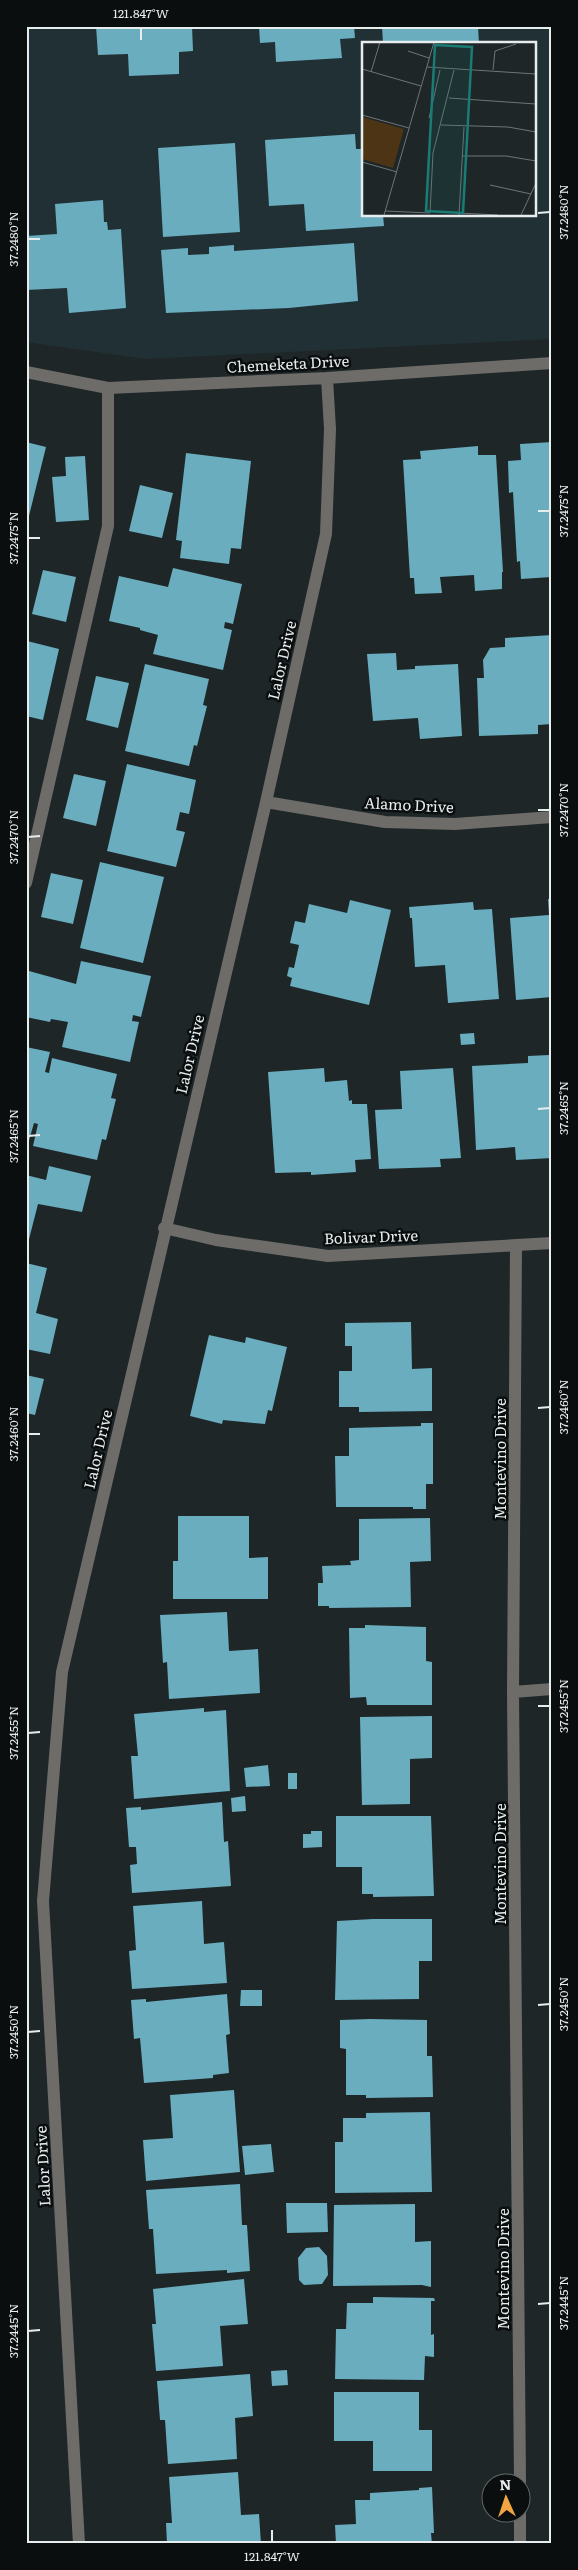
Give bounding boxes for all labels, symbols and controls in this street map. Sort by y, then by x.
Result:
text: 121.847°W [113,4,169,22]
inset map [362,42,536,216]
text: 37.2480°N [554,184,572,240]
text: 37.2480°N [4,211,22,267]
street label: Chemeketa Drive [226,348,350,378]
text: 37.2475°N [554,484,572,538]
text: 37.2475°N [4,511,22,565]
street label: Lalor Drive [261,618,301,702]
text: 37.2470°N [554,783,572,837]
street label: Alamo Drive [364,790,455,818]
text: 37.2470°N [4,810,22,864]
street label: Lalor Drive [169,1012,209,1096]
text: 37.2465°N [554,1081,572,1135]
text: 37.2465°N [4,1109,22,1163]
street label: Bolivar Drive [324,1223,419,1249]
text: 37.2460°N [554,1379,572,1435]
street label: Montevino Drive [488,1398,511,1520]
text: 37.2460°N [4,1406,22,1462]
street label: Lalor Drive [77,1407,117,1491]
text: 37.2455°N [554,1679,572,1733]
text: 37.2455°N [4,1706,22,1760]
street label: Montevino Drive [488,1803,511,1925]
text: 37.2450°N [554,1977,572,2031]
text: 37.2450°N [4,2005,22,2059]
street label: Lalor Drive [28,2125,56,2207]
street label: Montevino Drive [491,2208,514,2330]
text: 37.2445°N [554,2276,572,2330]
text: 37.2445°N [4,2304,22,2358]
north arrow [480,2472,530,2522]
text: N [499,2474,512,2494]
text: 121.847°W [244,2547,300,2565]

